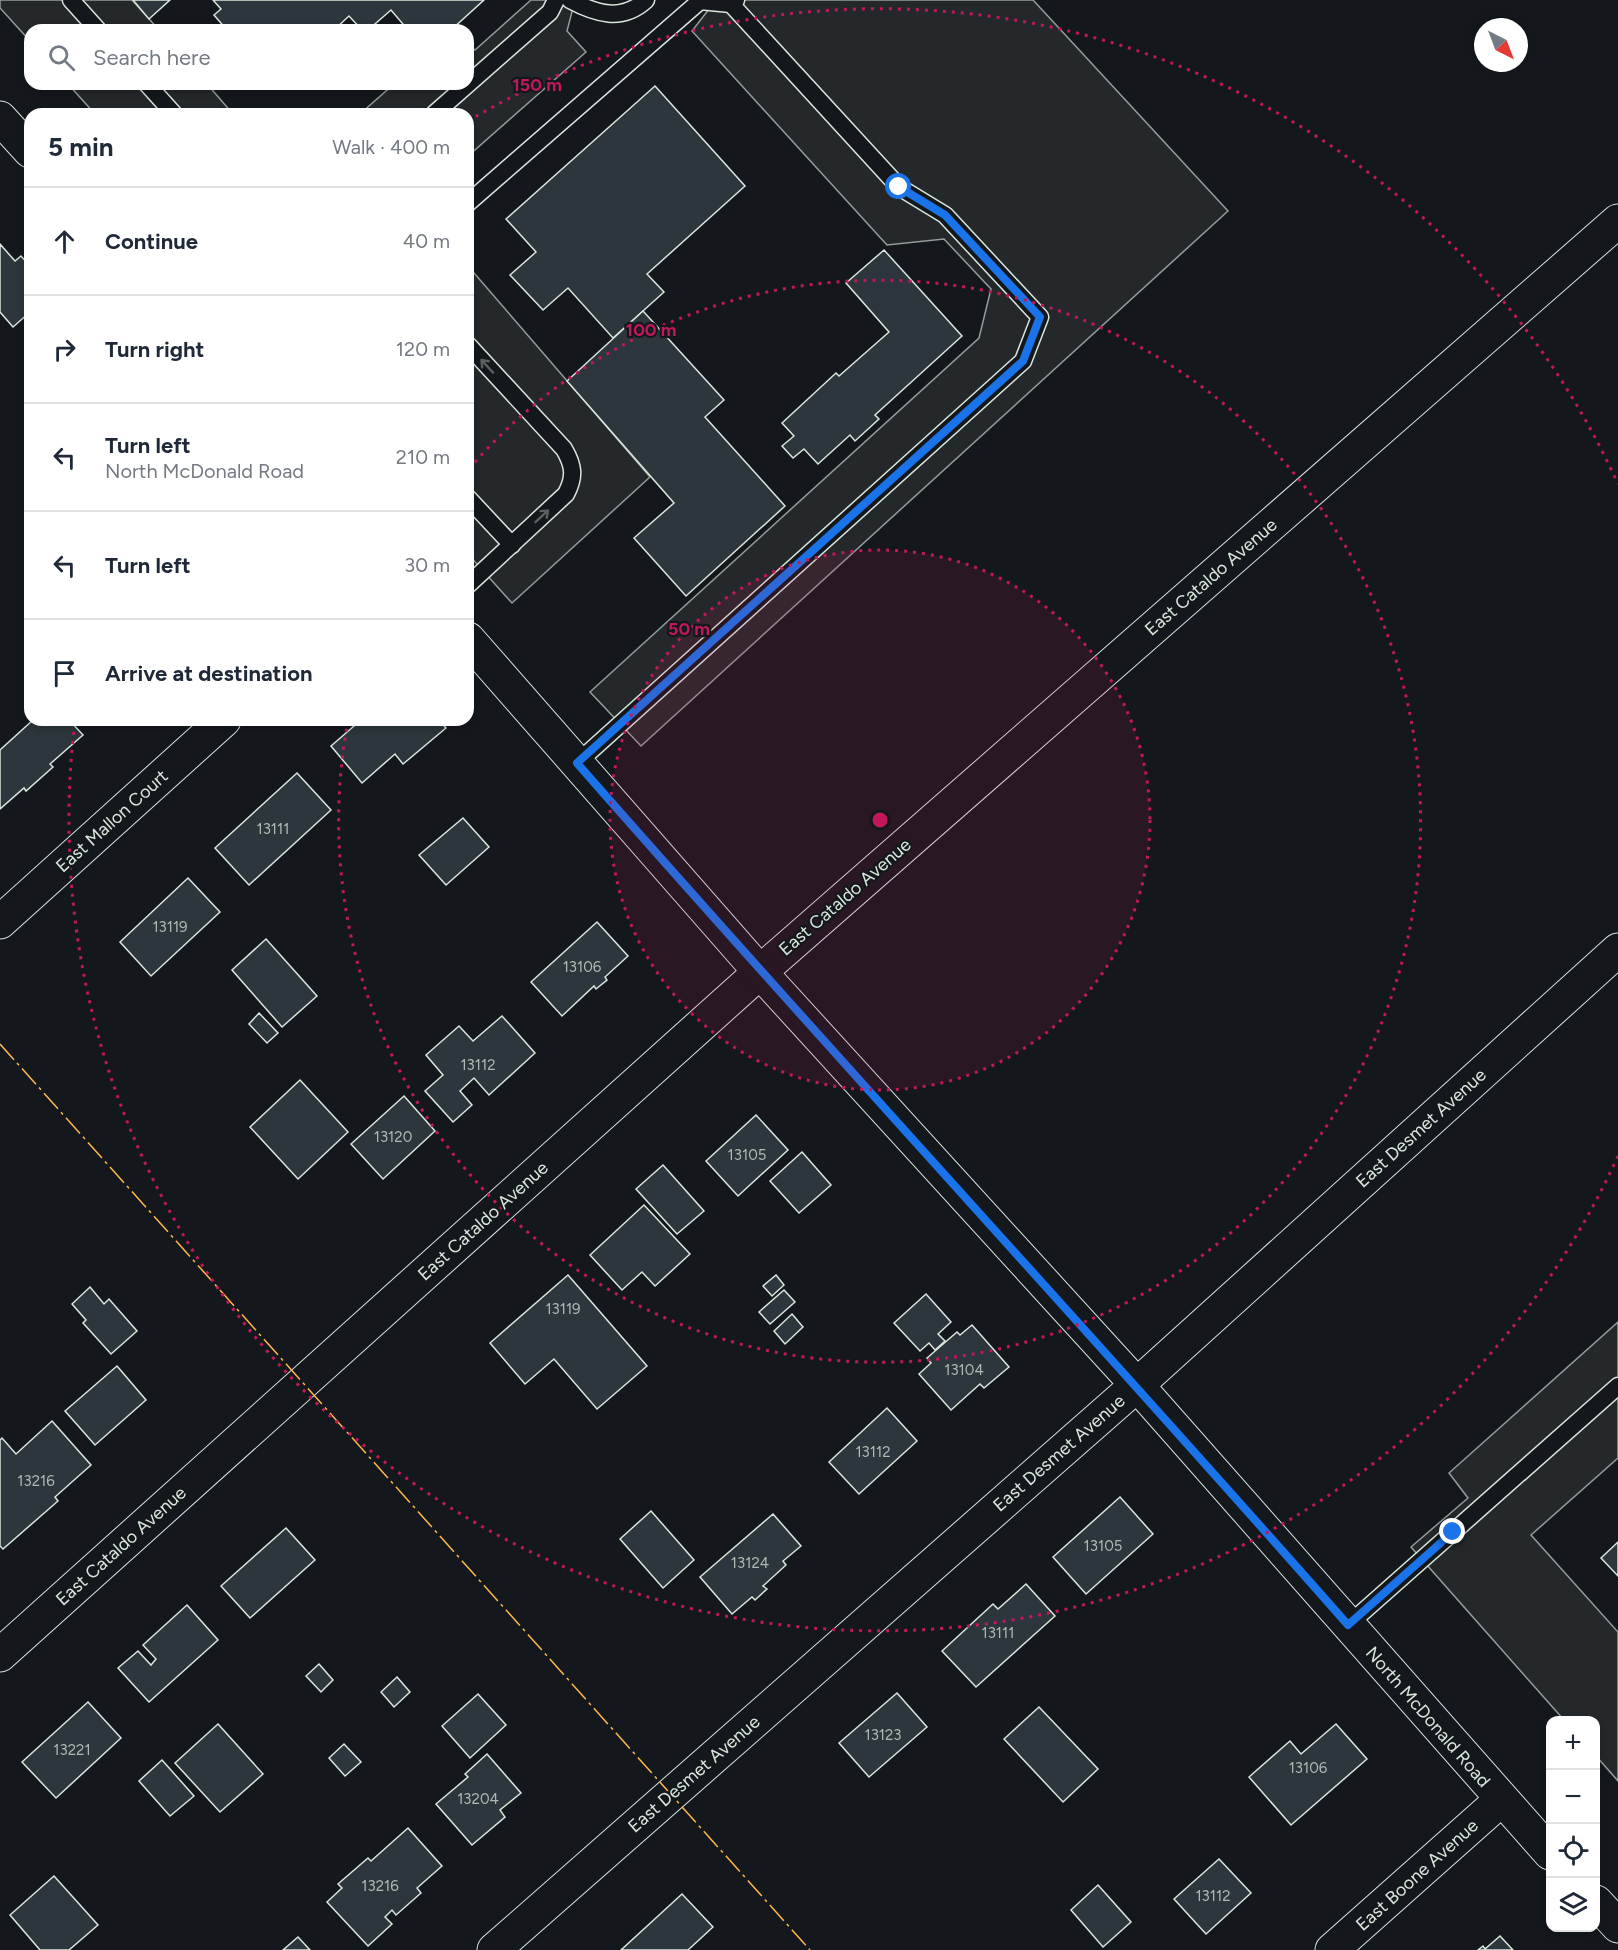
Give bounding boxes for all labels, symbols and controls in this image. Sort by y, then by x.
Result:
north arrow [1474,18,1528,72]
search box [24,24,474,90]
icon: search [45,41,78,74]
text: Search here [93,44,211,71]
text: 150 m [512,74,562,96]
text: 5 min [48,131,114,163]
text: Walk · 400 m [332,135,450,159]
route start [885,173,911,199]
icon: ahead [48,225,81,258]
text: Continue [105,228,198,255]
text: 40 m [403,229,450,253]
text: 100 m [626,319,676,341]
icon: right [48,333,81,366]
text: Turn right [105,336,204,363]
text: 120 m [396,337,450,361]
one-way arrow [480,359,495,374]
text: Turn left [105,432,191,459]
icon: left [48,441,81,474]
text: 210 m [396,445,450,469]
text: North McDonald Road [105,459,304,483]
one-way arrow [534,509,549,524]
street label: East Cataldo Avenue [1140,514,1282,640]
icon: left [48,549,81,582]
text: Turn left [105,552,191,579]
text: 30 m [404,553,450,577]
text: 50 m [668,618,710,640]
icon: arrive [48,657,81,690]
text: Arrive at destination [105,660,313,687]
street label: East Mallon Court [51,765,173,877]
centre of rings [870,810,890,830]
house number: 13111 [257,820,289,838]
street label: East Cataldo Avenue [774,834,916,960]
house number: 13119 [152,918,188,936]
house number: 13106 [563,958,602,976]
house number: 13112 [460,1056,496,1074]
street label: East Desmet Avenue [1351,1064,1491,1192]
house number: 13120 [374,1128,412,1146]
house number: 13105 [728,1146,766,1164]
street label: East Cataldo Avenue [413,1157,553,1285]
house number: 13119 [545,1300,581,1318]
house number: 13104 [944,1361,984,1379]
street label: East Desmet Avenue [989,1390,1129,1516]
house number: 13112 [855,1443,891,1461]
house number: 13216 [17,1472,55,1490]
street label: East Cataldo Avenue [51,1482,191,1610]
route end [1439,1518,1465,1544]
house number: 13105 [1084,1537,1122,1555]
house number: 13124 [731,1554,769,1572]
house number: 13111 [982,1624,1014,1642]
street label: North McDonald Road [1361,1642,1495,1792]
street label: East Desmet Avenue [624,1711,764,1837]
map controls [1546,1716,1600,1932]
button: + [1546,1716,1600,1770]
house number: 13123 [864,1726,902,1744]
house number: 13221 [53,1741,91,1759]
house number: 13106 [1289,1759,1328,1777]
button: − [1546,1770,1600,1824]
house number: 13204 [457,1790,499,1808]
street label: East Boone Avenue [1351,1814,1483,1936]
button: locate [1546,1824,1600,1878]
house number: 13216 [361,1877,399,1895]
button: layers [1546,1878,1600,1932]
house number: 13112 [1195,1887,1231,1905]

